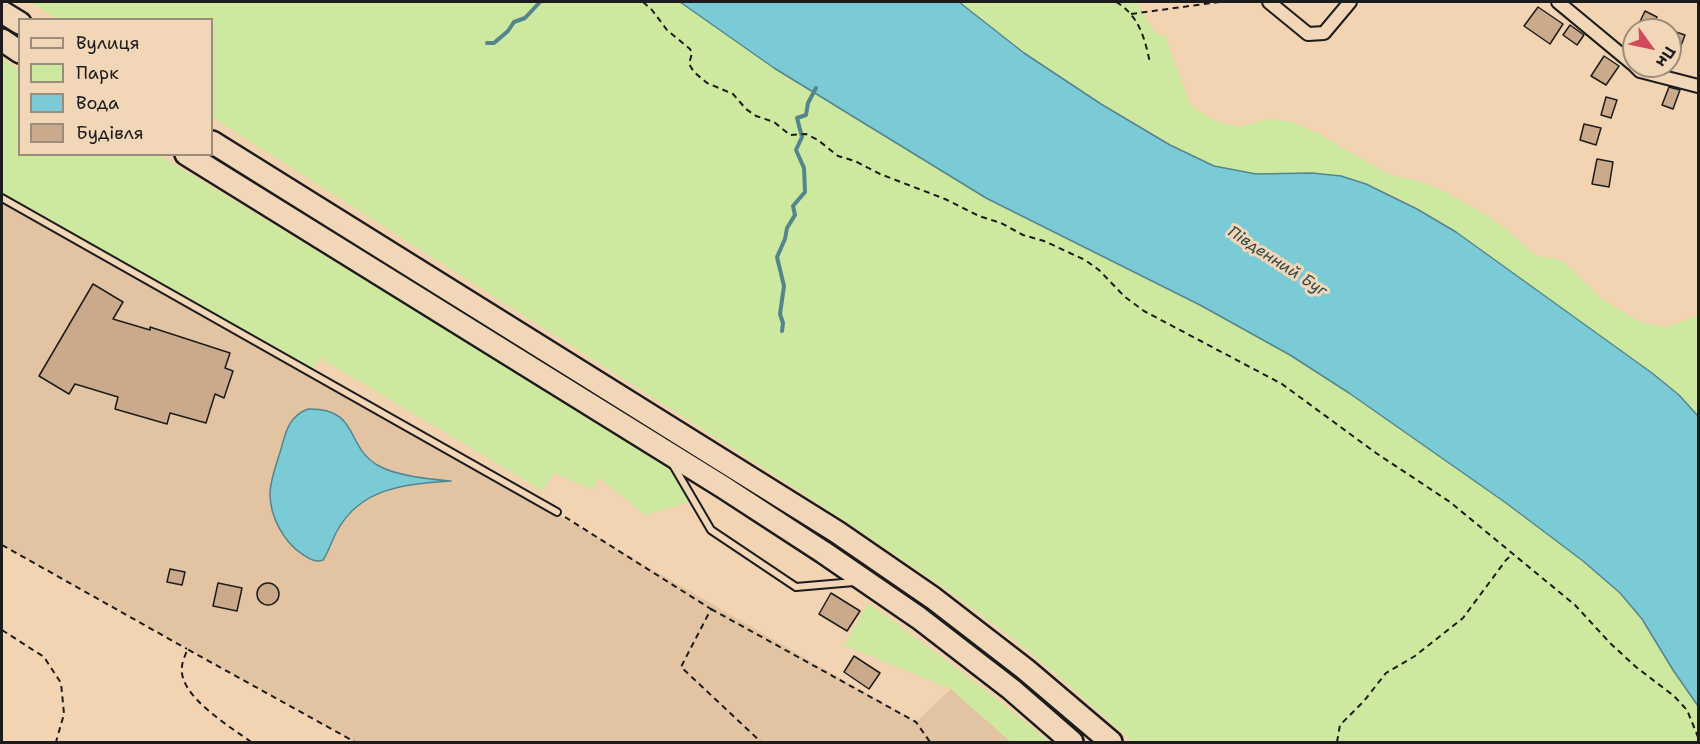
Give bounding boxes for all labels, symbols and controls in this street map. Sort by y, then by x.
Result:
legend [18,18,213,156]
north arrow [1622,18,1682,78]
text: Вулиця [76,31,140,55]
text: Пн [1651,42,1680,72]
text: Парк [76,61,119,85]
text: Вода [76,91,119,115]
text: Будівля [76,121,144,145]
water label: Південний Буг [1224,223,1330,301]

